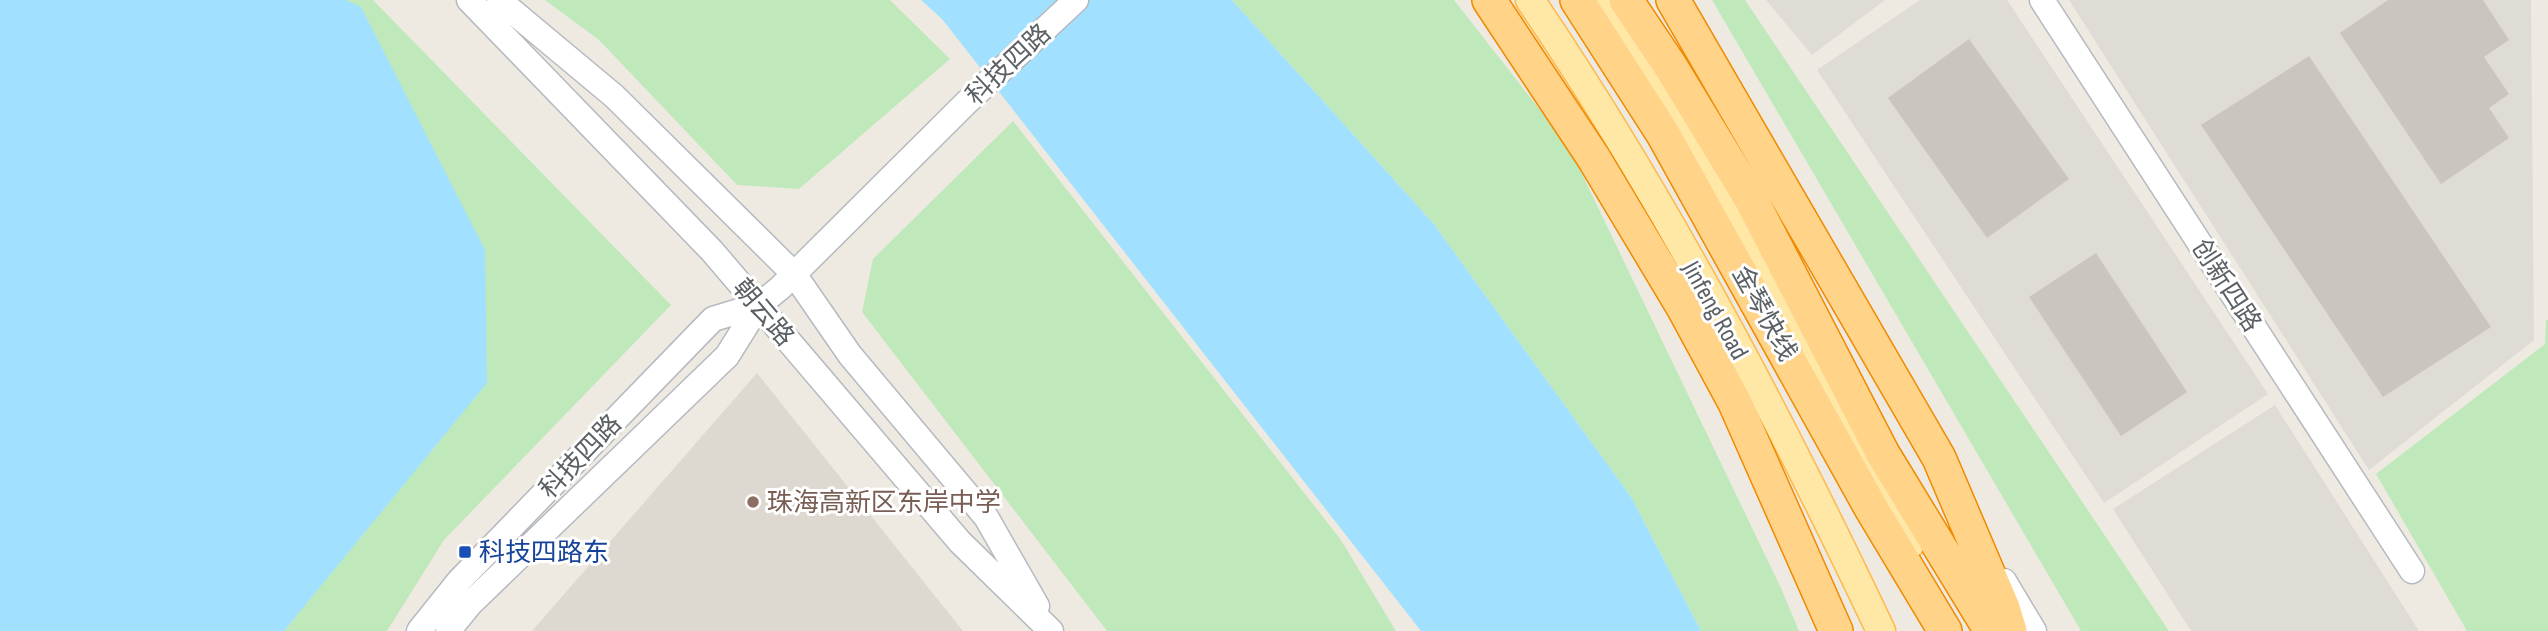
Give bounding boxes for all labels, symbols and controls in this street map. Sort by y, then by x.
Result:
street label: 科技四路 [960,18,1058,112]
street label: 创新四路 [2184,234,2267,338]
street label: Jinfeng Road [1675,255,1754,365]
street label: 金琴快线 [1725,261,1802,367]
street label: 朝云路 [726,273,800,353]
street label: 科技四路 [534,409,628,505]
place label: 珠海高新区东岸中学 [767,488,1001,519]
marker: 珠海高新区东岸中学 [745,494,761,510]
place label: 科技四路东 [479,538,609,569]
marker: 科技四路东 [457,544,473,560]

